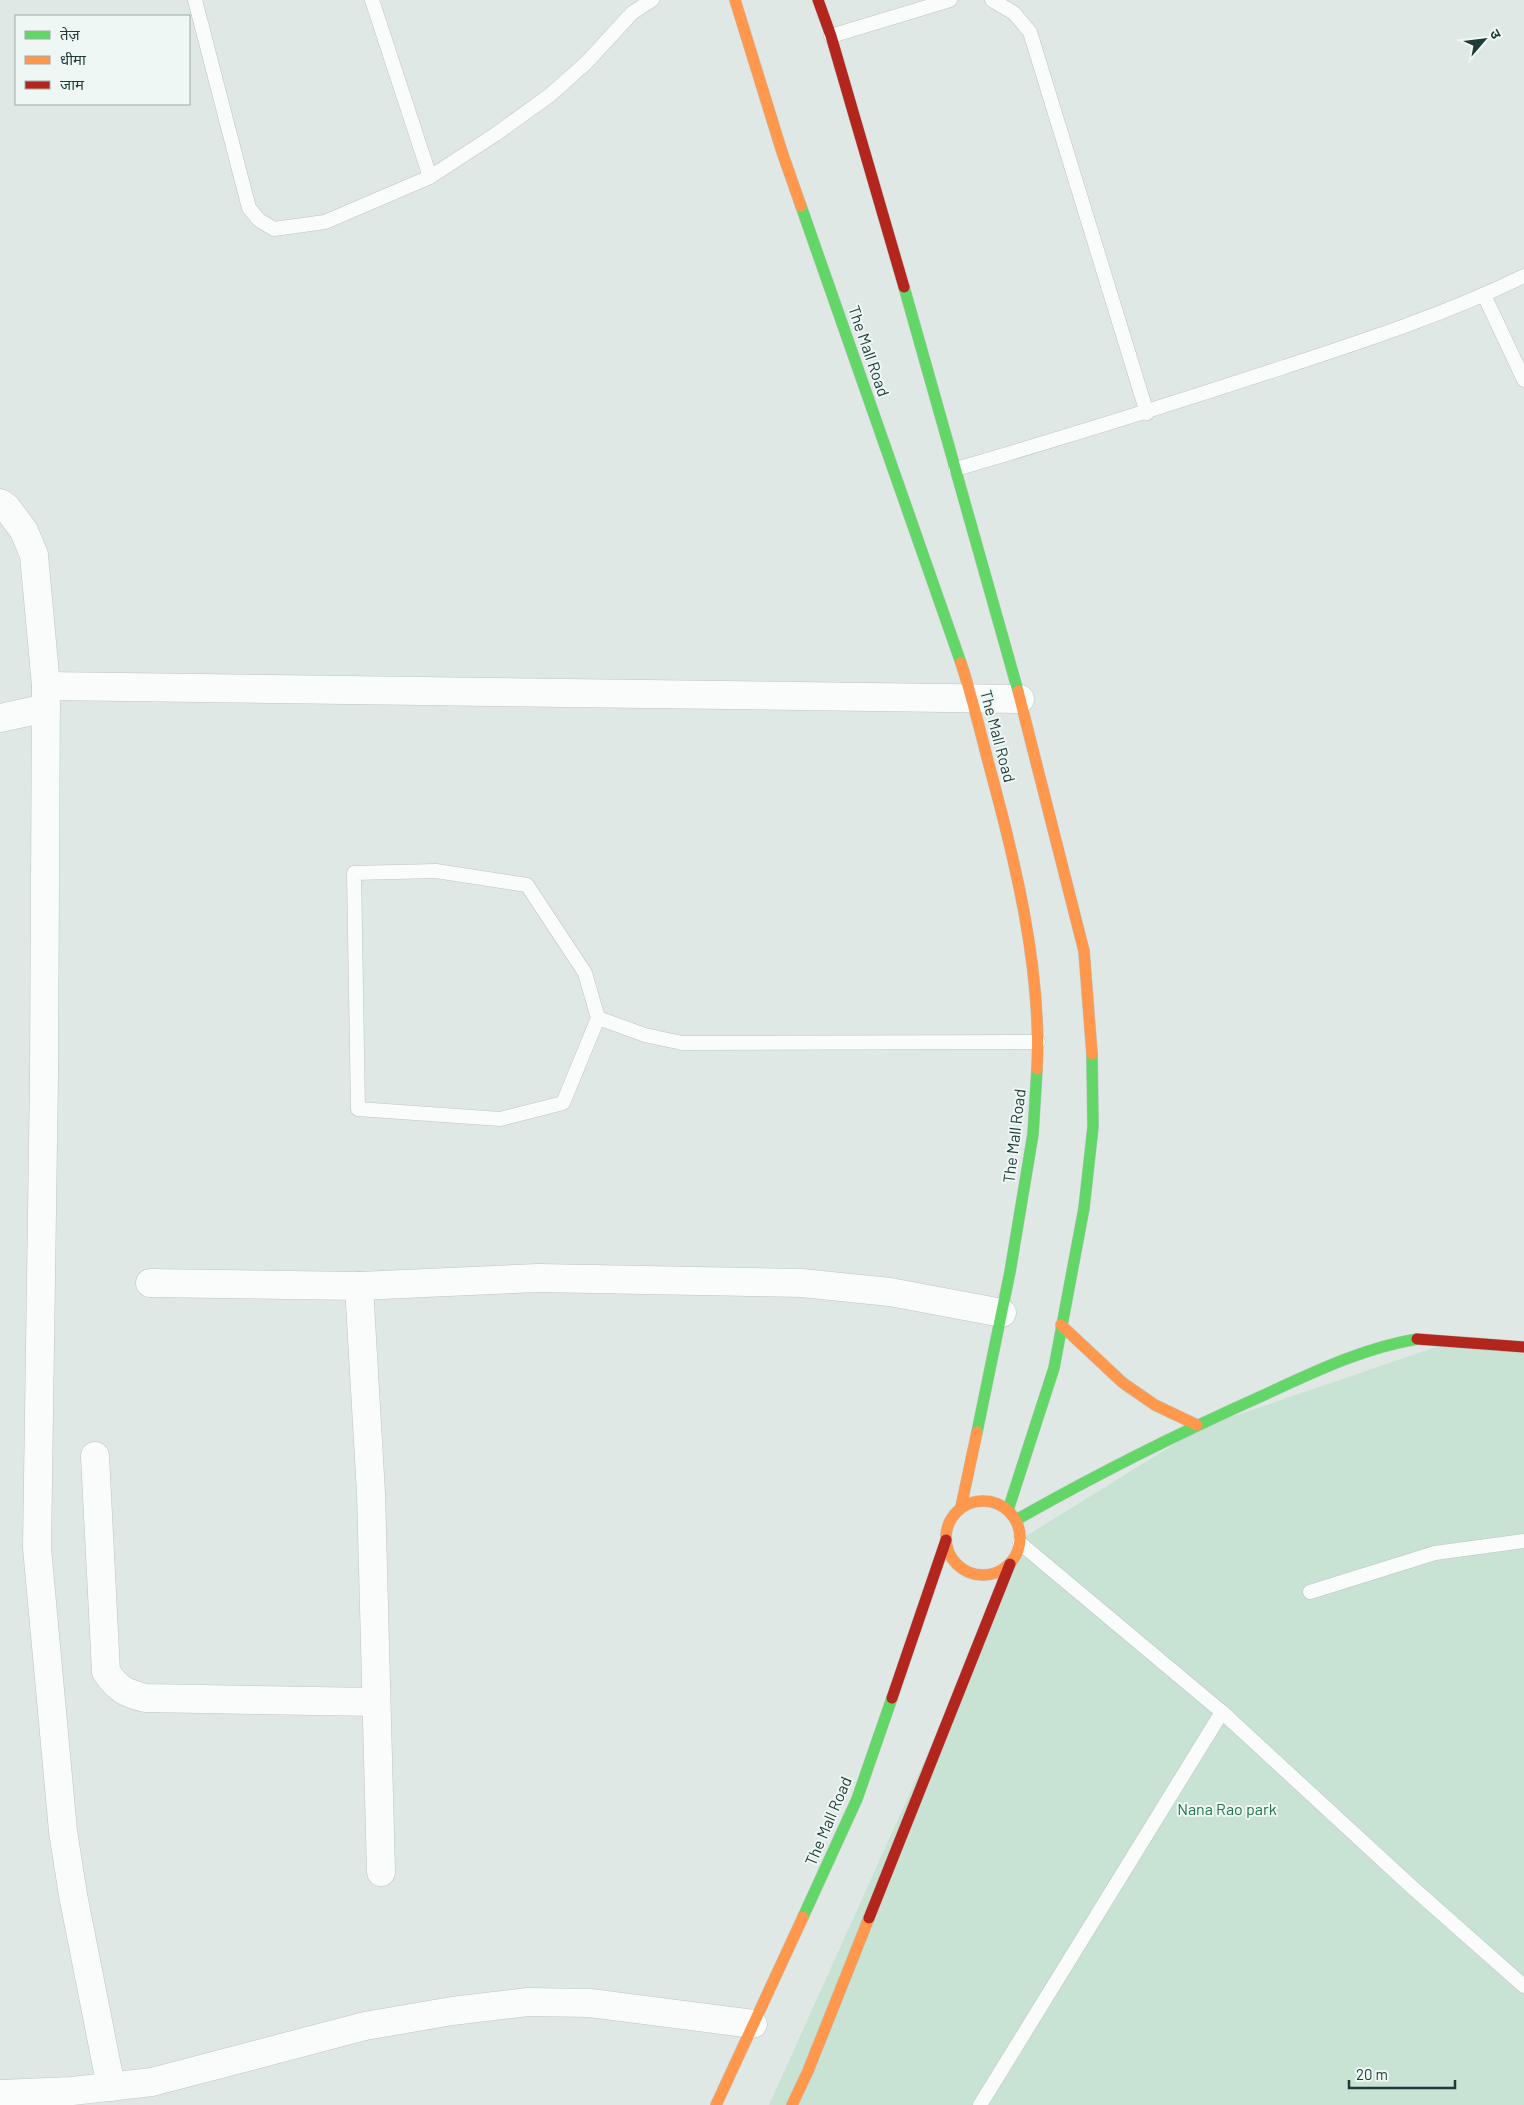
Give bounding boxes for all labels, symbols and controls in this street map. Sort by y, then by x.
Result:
legend [15,15,190,105]
north arrow [1459,15,1509,65]
text: तेज़ [60,25,81,43]
text: उ [1486,26,1506,42]
text: धीमा [60,50,87,68]
text: जाम [60,75,85,93]
street label: The Mall Road [845,303,894,399]
street label: The Mall Road [977,688,1020,784]
street label: The Mall Road [998,1088,1029,1184]
street label: The Mall Road [800,1773,855,1868]
park label: Nana Rao park [1177,1799,1277,1818]
scale bar [1349,2058,1455,2090]
text: 20 m [1356,2065,1388,2083]

